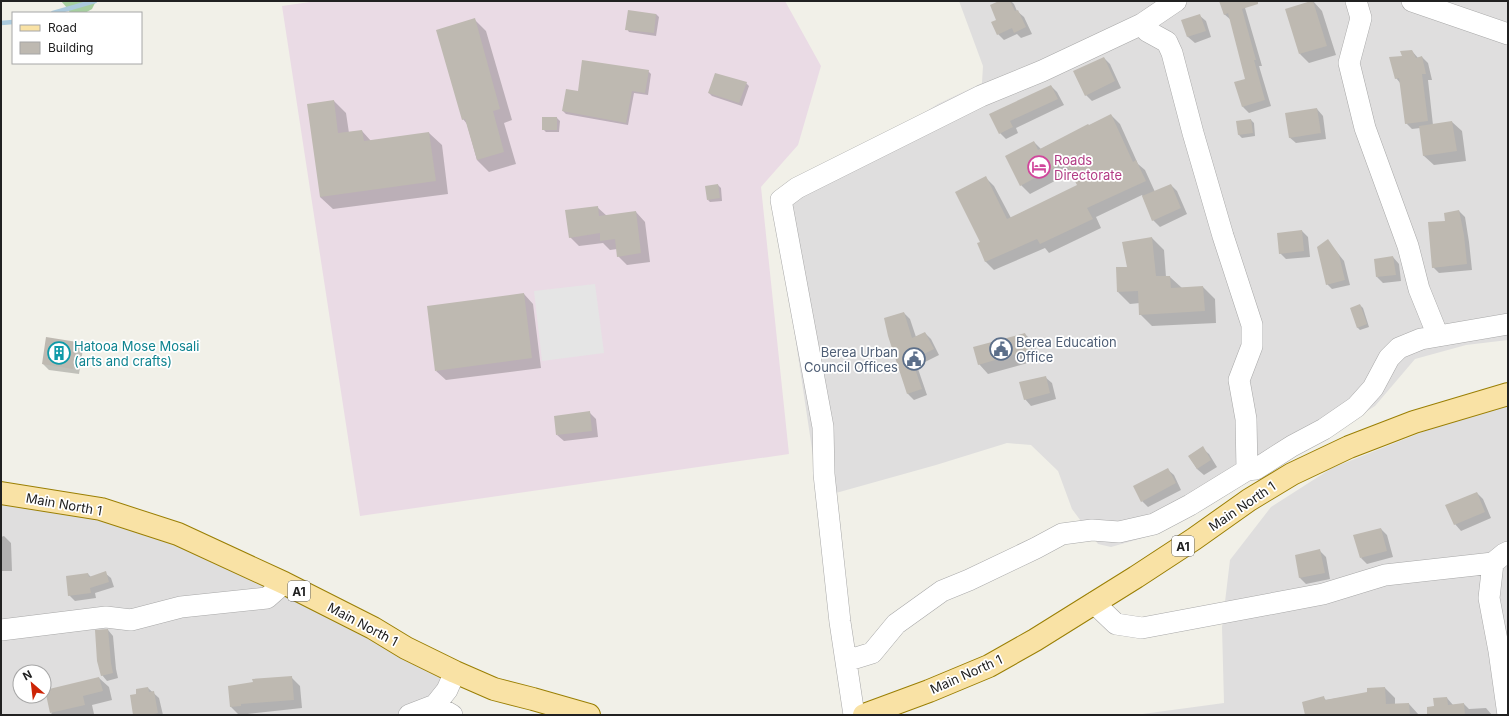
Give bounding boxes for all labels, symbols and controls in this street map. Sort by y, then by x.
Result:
legend [12,12,142,64]
text: Road [48,20,77,35]
text: Building [48,40,93,55]
place label: Roads Directorate [1054,152,1122,183]
hotel icon: Roads Directorate [1026,154,1052,180]
place label: Berea Education Office [1016,334,1117,365]
public building icon: Berea Education Office [988,336,1014,362]
place label: Hatooa Mose Mosali (arts and crafts) [74,338,199,369]
building icon: Hatooa Mose Mosali (arts and crafts) [46,340,72,366]
place label: Berea Urban Council Offices [804,344,898,375]
public building icon: Berea Urban Council Offices [901,346,927,372]
street label: Main North 1 [1206,478,1278,534]
street label: Main North 1 [25,489,103,519]
road number: A1 [1172,536,1194,556]
road number: A1 [288,581,310,601]
street label: Main North 1 [325,599,401,649]
street label: Main North 1 [928,651,1004,697]
north arrow [12,664,52,704]
text: N [20,667,34,683]

